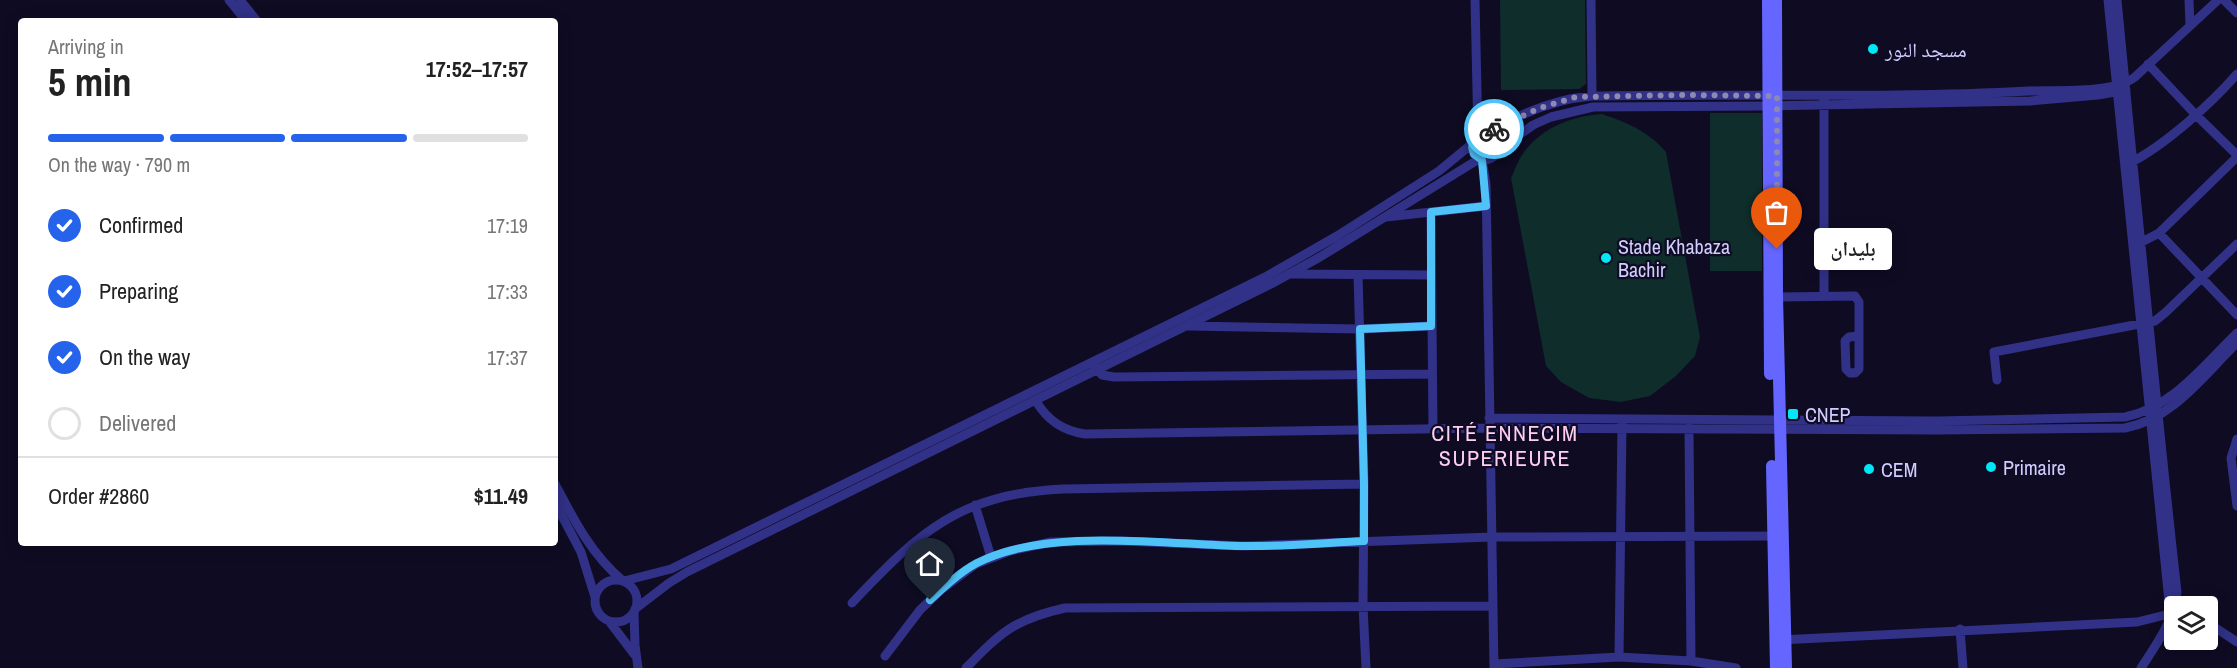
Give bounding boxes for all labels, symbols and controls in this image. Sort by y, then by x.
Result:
text: Arriving in [48,33,124,60]
place label: مسجد النور [1884,36,1967,63]
marker: مسجد النور [1866,42,1880,56]
text: 17:52–17:57 [426,54,528,84]
text: 5 min [48,56,132,108]
courier [1464,99,1524,159]
icon: bike [1478,113,1511,146]
text: On the way · 790 m [48,151,190,178]
pin [1751,187,1802,249]
icon: bag [1760,196,1793,229]
icon: check [48,209,81,242]
text: Confirmed [99,210,183,240]
text: 17:19 [487,212,528,239]
callout: بليدان [1813,228,1891,270]
place label: Stade Khabaza Bachir [1618,233,1730,283]
text: بليدان [1830,235,1876,262]
marker: Stade Khabaza Bachir [1599,251,1613,265]
icon: check [48,275,81,308]
text: Preparing [99,276,178,306]
text: 17:33 [487,278,528,305]
icon: check [48,341,81,374]
text: On the way [99,342,190,372]
text: 17:37 [487,344,528,371]
place label: CNEP [1805,401,1851,428]
marker: CNEP [1786,407,1800,421]
text: Delivered [99,408,176,438]
district label: CITÉ ENNECIM SUPERIEURE [1431,418,1579,473]
place label: Primaire [2003,454,2066,481]
place label: CEM [1881,456,1917,483]
marker: Primaire [1984,460,1998,474]
marker: CEM [1862,462,1876,476]
text: Order #2860 [48,481,149,511]
text: $11.49 [474,481,528,511]
pin [904,538,955,600]
icon: home [913,547,946,580]
map controls [2164,596,2218,650]
button: layers [2164,596,2218,650]

